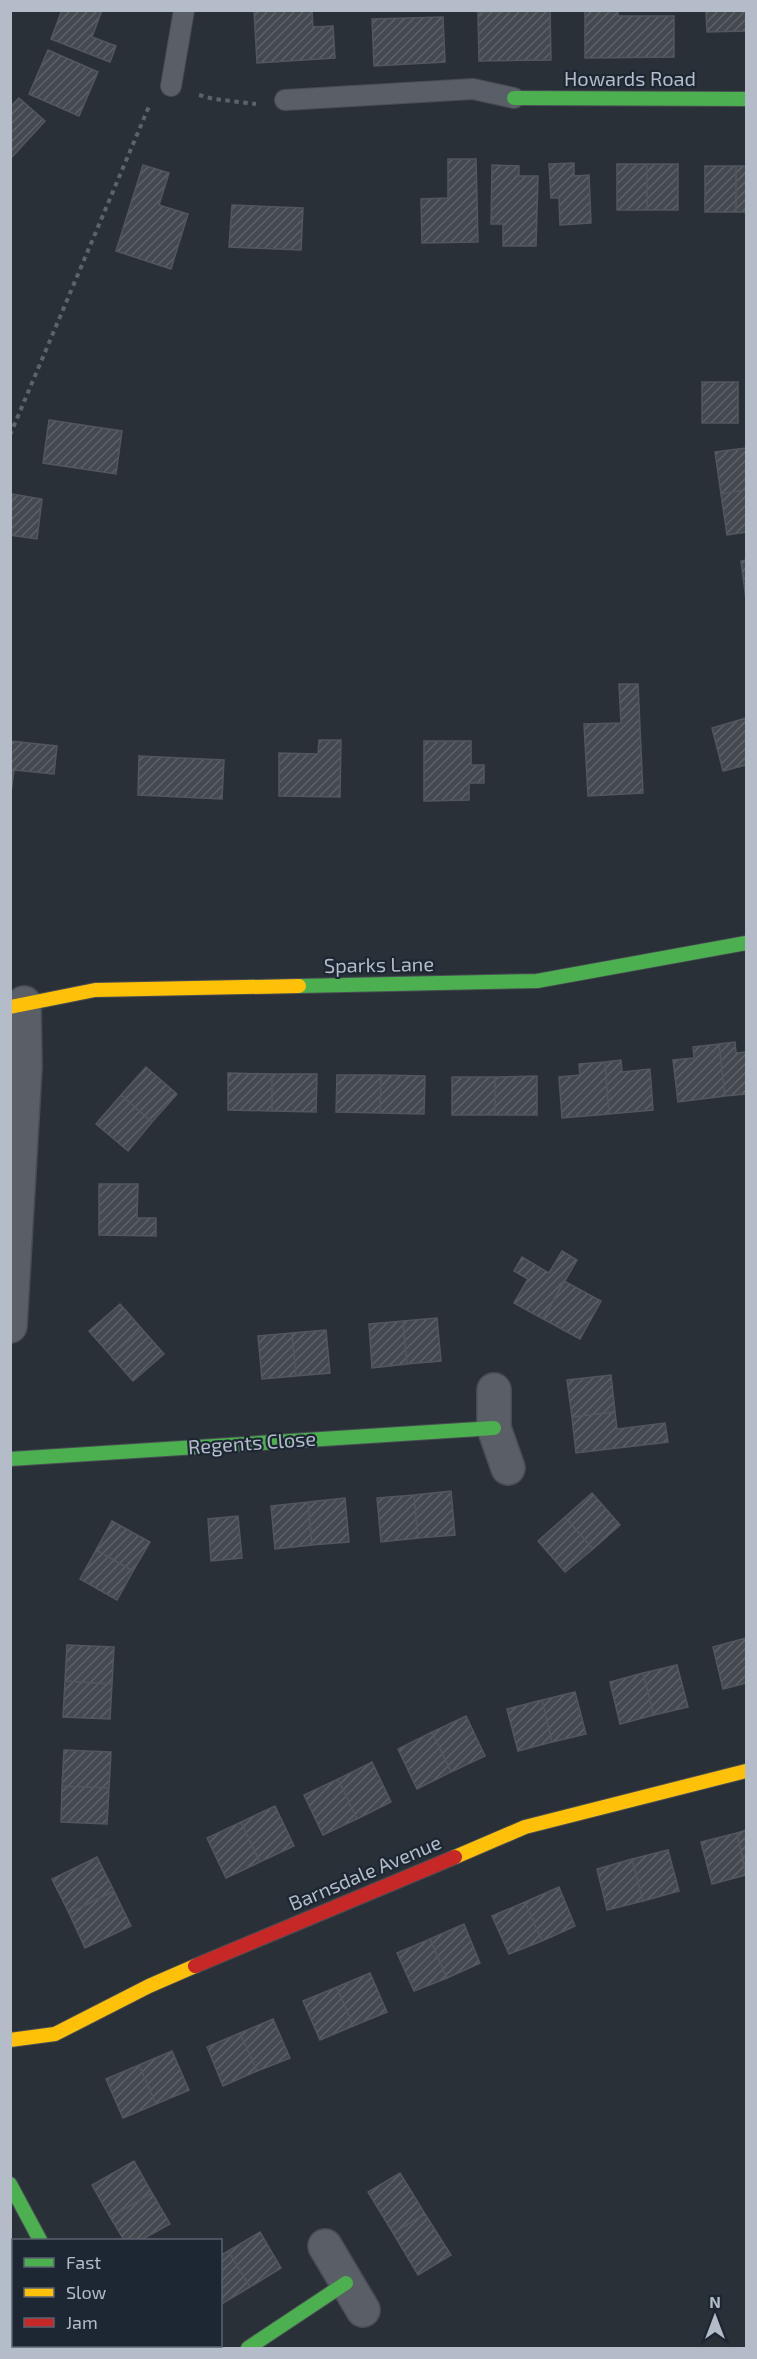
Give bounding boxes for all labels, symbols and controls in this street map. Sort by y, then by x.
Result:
street label: Howards Road [564,66,696,90]
street label: Sparks Lane [324,951,434,977]
street label: Regents Close [187,1426,317,1458]
street label: Barnsdale Avenue [285,1829,444,1915]
legend [12,2239,222,2347]
text: Fast [66,2251,101,2273]
text: Slow [66,2281,107,2303]
north arrow [685,2287,745,2347]
text: N [709,2292,721,2311]
text: Jam [66,2311,98,2333]

